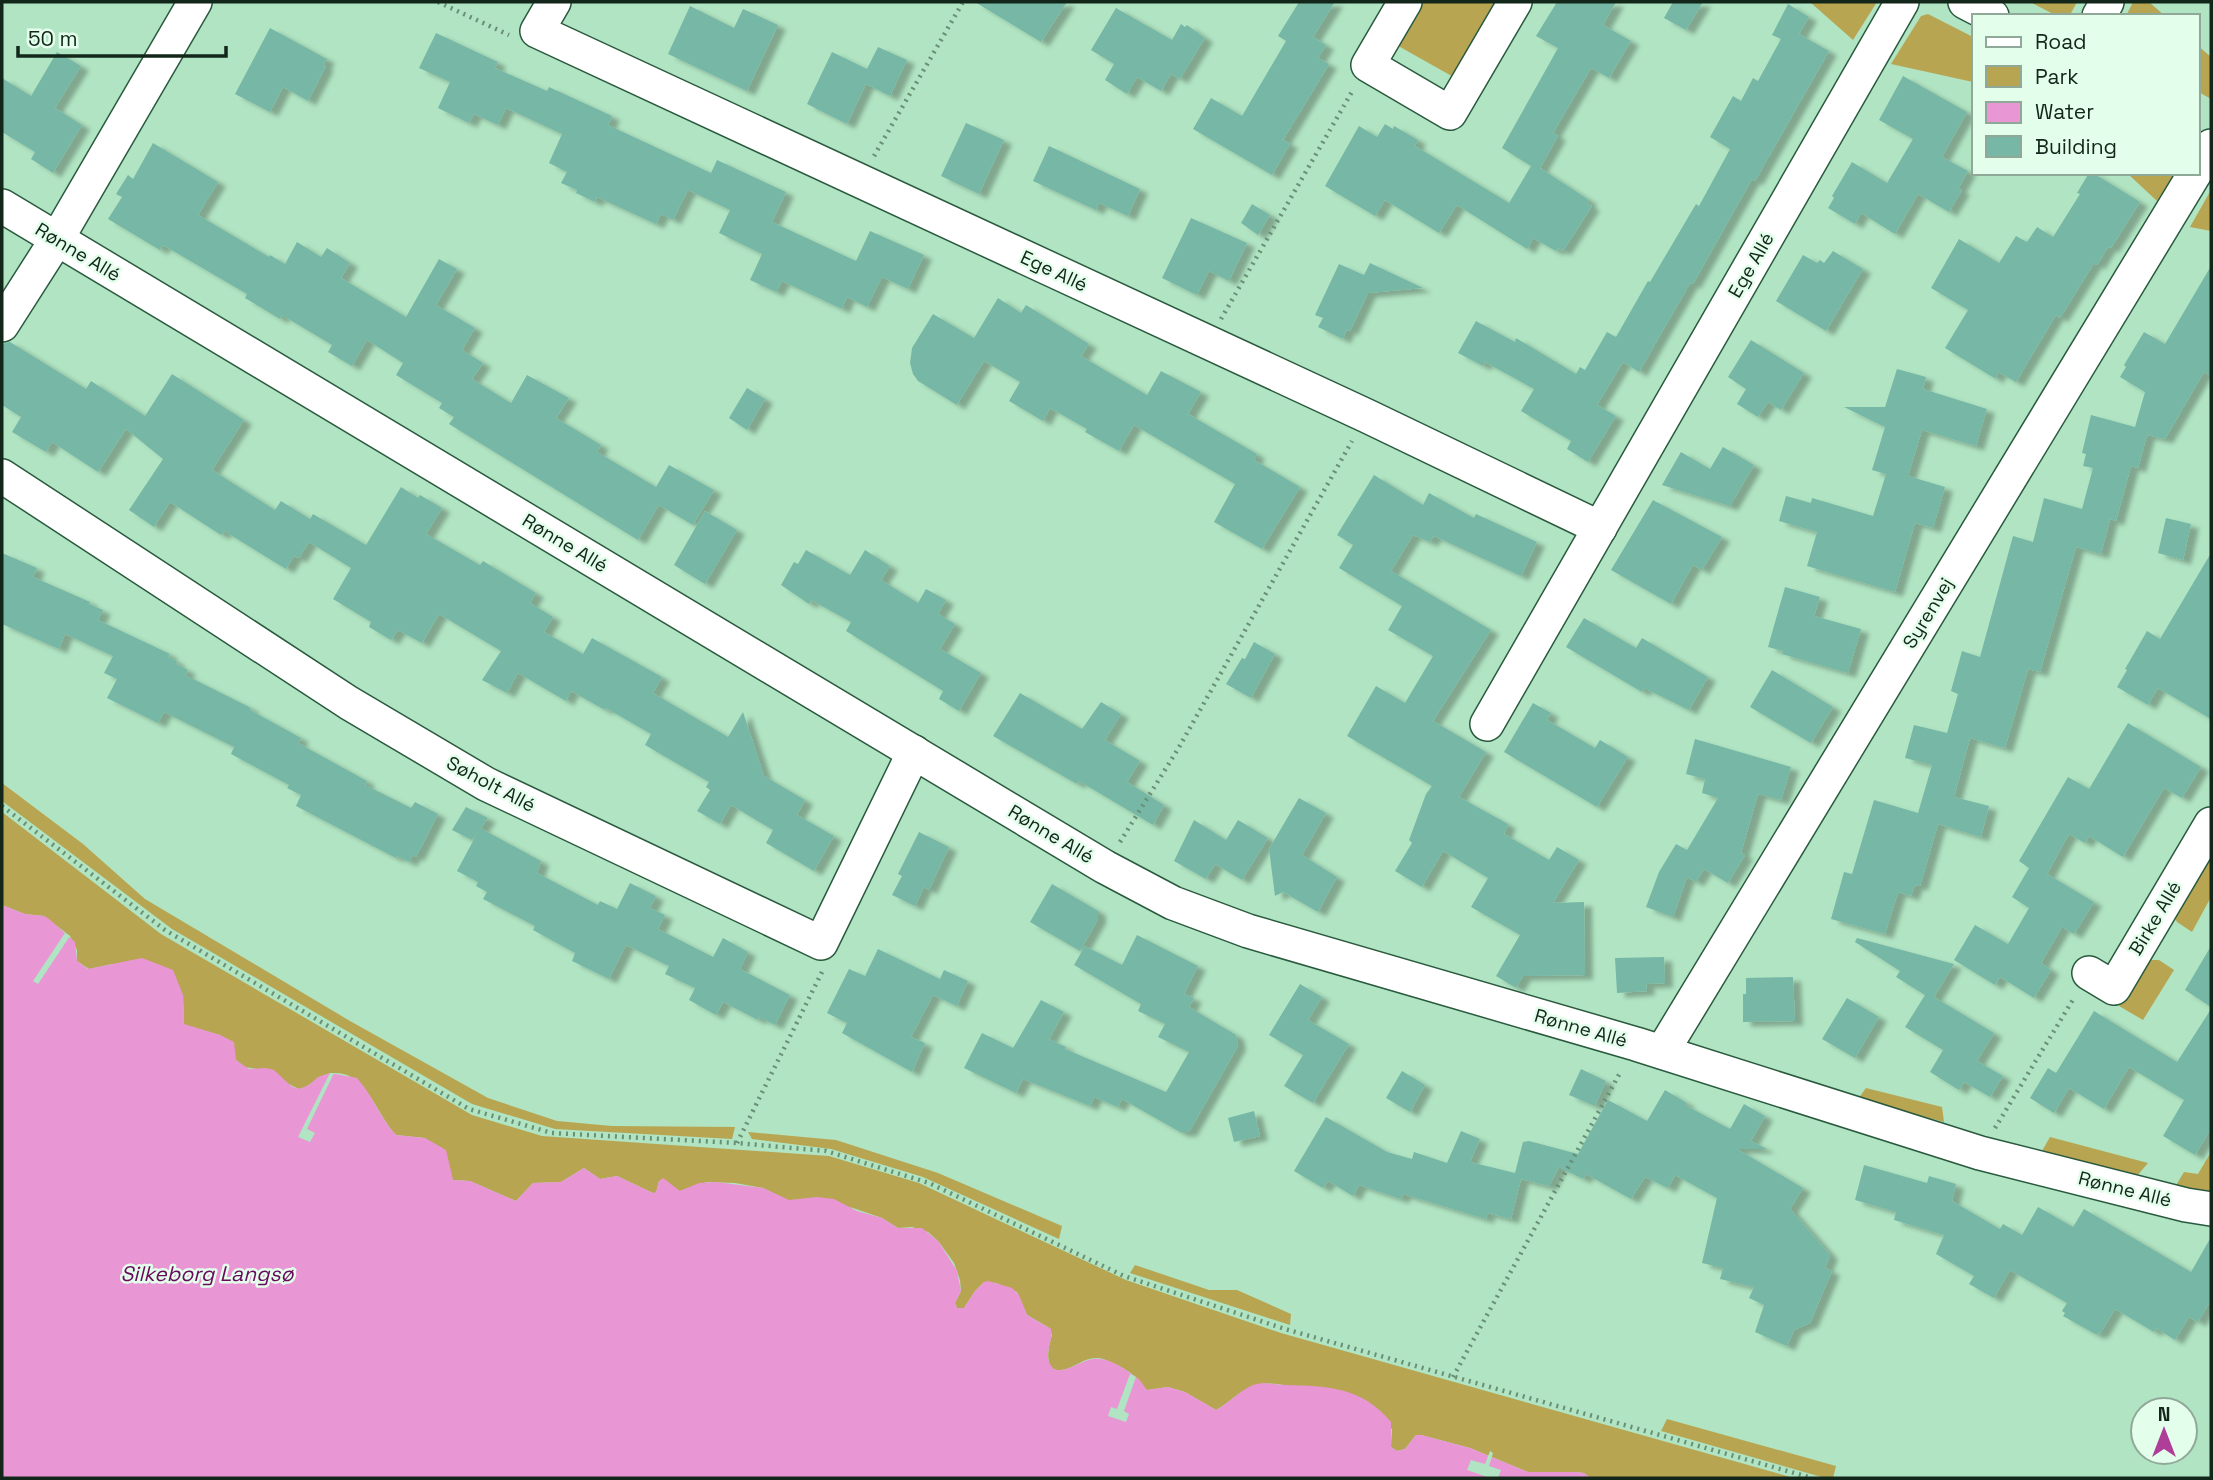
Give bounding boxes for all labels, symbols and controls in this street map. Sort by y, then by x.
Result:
scale bar [18,14,226,58]
legend [1972,14,2199,175]
text: 50 m [28,25,78,52]
text: Road [2035,28,2087,55]
text: Park [2035,63,2079,90]
text: Water [2035,98,2094,125]
text: Building [2035,133,2117,160]
street label: Rønne Allé [31,217,125,287]
street label: Ege Allé [1722,228,1780,302]
street label: Ege Allé [1016,245,1092,297]
street label: Rønne Allé [518,508,612,578]
street label: Syrenvej [1897,573,1959,653]
street label: Søholt Allé [442,750,540,818]
street label: Rønne Allé [1004,799,1098,869]
street label: Birke Allé [2123,876,2187,960]
street label: Rønne Allé [1532,1003,1630,1053]
street label: Rønne Allé [2076,1165,2174,1213]
water label: Silkeborg Langsø [120,1260,295,1287]
north arrow [2129,1396,2199,1466]
text: N [2158,1402,2170,1427]

